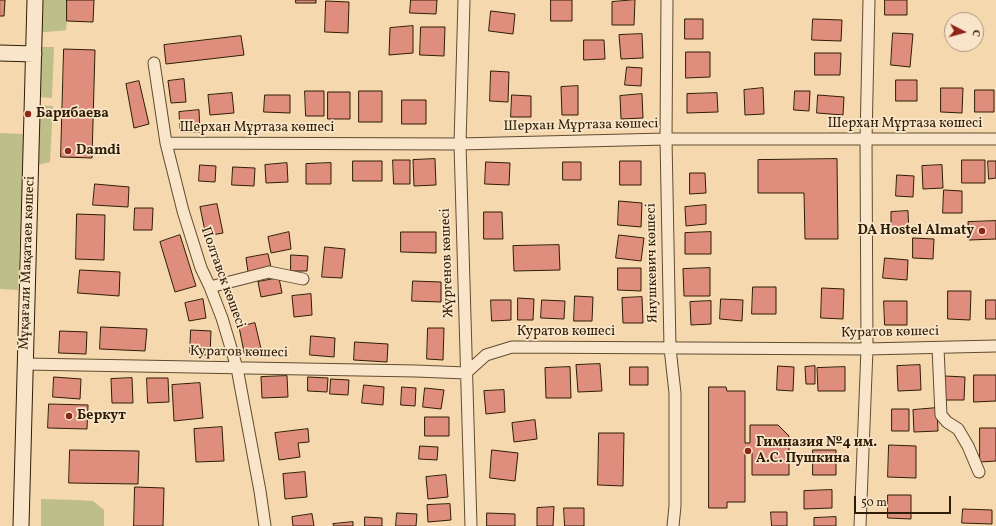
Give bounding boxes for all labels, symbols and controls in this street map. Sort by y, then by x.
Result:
north arrow [944,12,984,52]
text: С [968,29,983,37]
place label: Барибаева [36,106,109,122]
marker: Барибаева [23,109,33,119]
street label: Шерхан Мұртаза көшесі [503,116,659,136]
street label: Шерхан Мұртаза көшесі [827,116,983,132]
street label: Шерхан Мұртаза көшесі [179,120,335,136]
place label: Damdi [76,143,121,159]
marker: Damdi [63,146,73,156]
street label: Мұқағали Мақатаев көшесі [17,176,39,350]
street label: Янушкевич көшесі [644,203,662,323]
street label: Жүргенов көшесі [438,208,458,318]
place label: DA Hostel Almaty [857,223,974,239]
street label: Полтавск көшесі [196,225,248,331]
marker: DA Hostel Almaty [977,226,987,236]
street label: Куратов көшесі [517,324,615,340]
street label: Куратов көшесі [841,324,939,342]
street label: Куратов көшесі [190,344,288,362]
place label: Беркут [77,408,126,424]
marker: Беркут [64,411,74,421]
place label: Гимназия №4 им. А.С. Пушкина [756,435,877,468]
marker: Гимназия №4 им. А.С. Пушкина [743,446,753,456]
scale bar [856,488,953,514]
text: 50 m [861,495,887,511]

